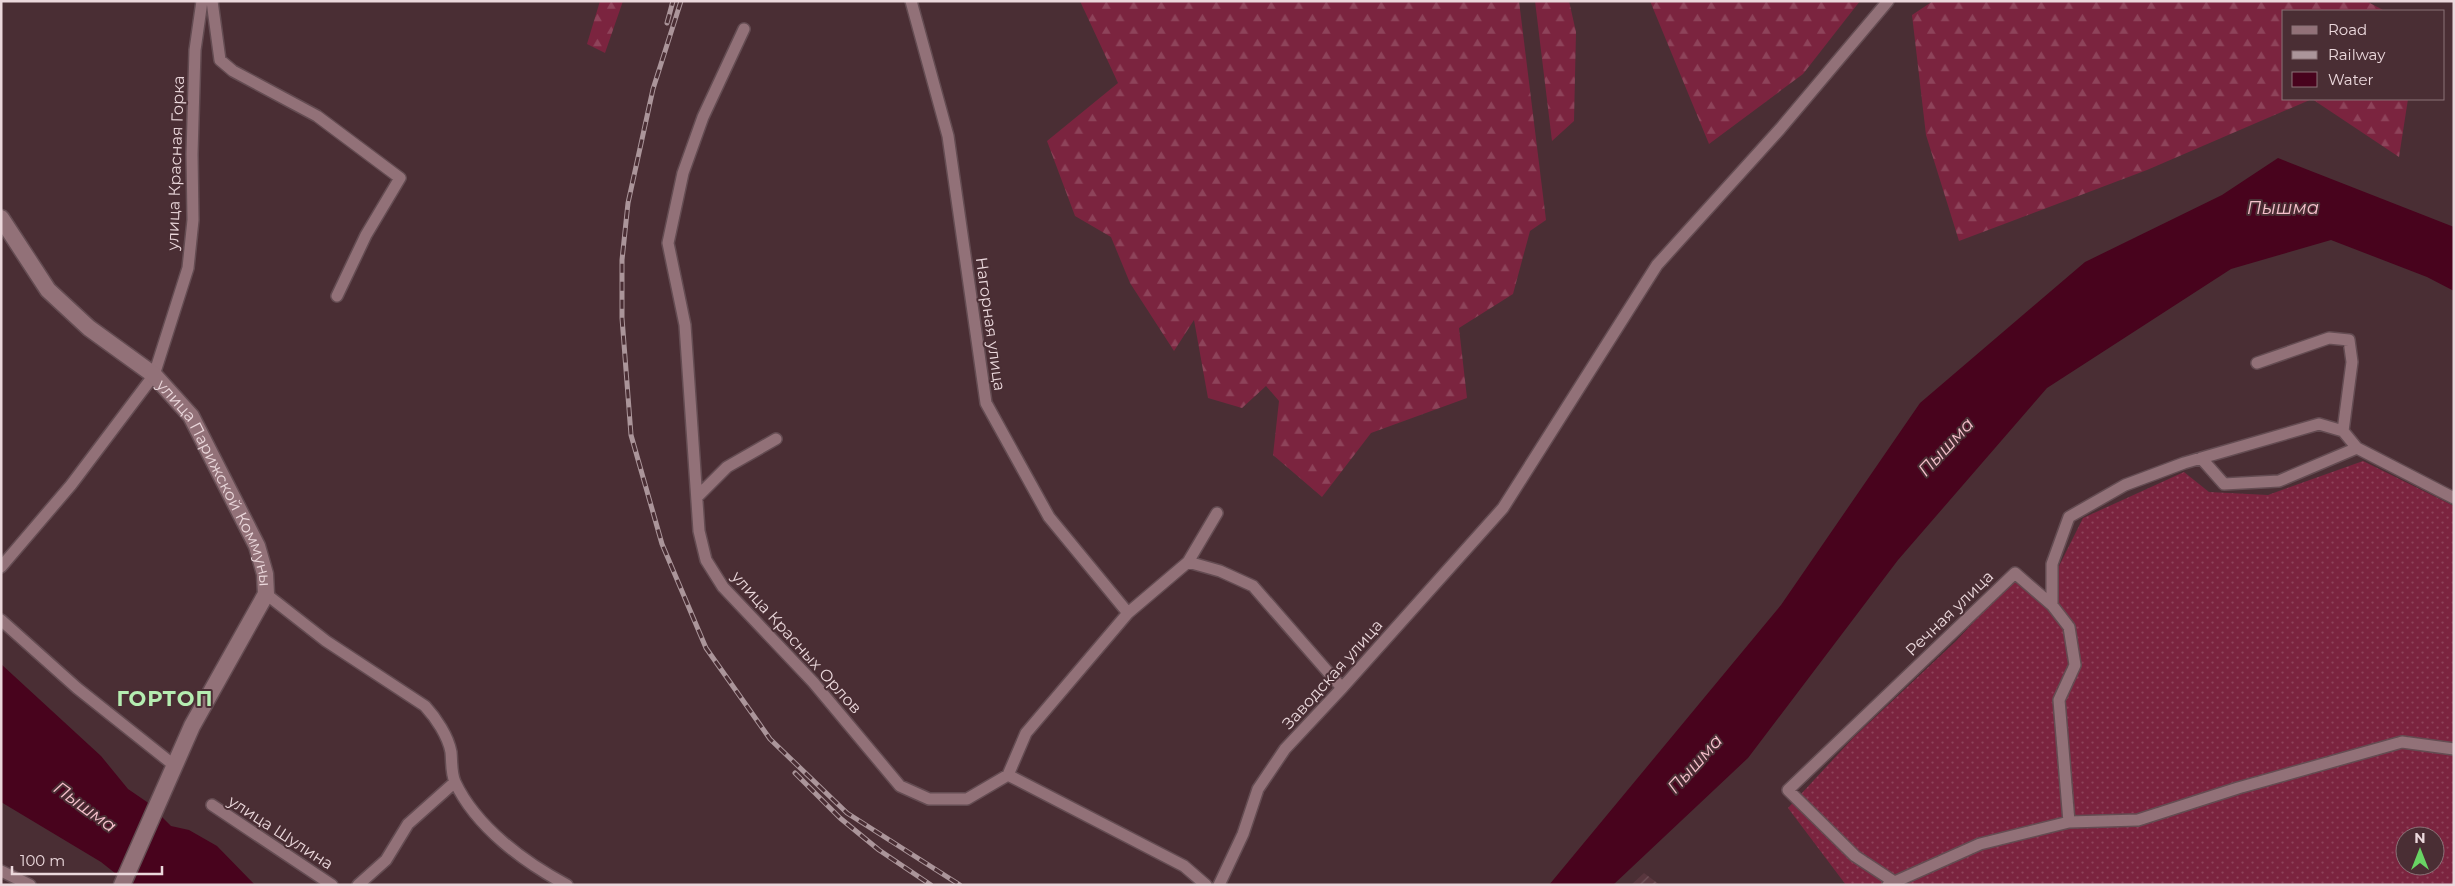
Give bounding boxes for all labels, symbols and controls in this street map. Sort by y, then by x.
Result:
legend [2282,10,2445,100]
text: Road [2328,20,2367,39]
text: Railway [2328,45,2386,64]
text: Water [2328,70,2374,89]
street label: улица Красная Горка [163,75,188,252]
water label: Пышма [2247,197,2319,219]
street label: Нагорная улица [972,256,1009,392]
street label: улица Парижской Коммуны [152,375,275,587]
water label: Пышма [1913,413,1979,481]
street label: улица Красных Орлов [727,566,866,717]
street label: Речная улица [1902,567,1997,660]
street label: Заводская улица [1278,616,1387,733]
district label: ГОРТОП [117,686,213,711]
water label: Пышма [1663,730,1727,798]
water label: Пышма [49,777,121,837]
street label: улица Шулина [224,791,337,873]
north arrow [2395,826,2445,876]
text: N [2414,829,2426,847]
scale bar [12,844,162,876]
text: 100 m [20,851,65,870]

